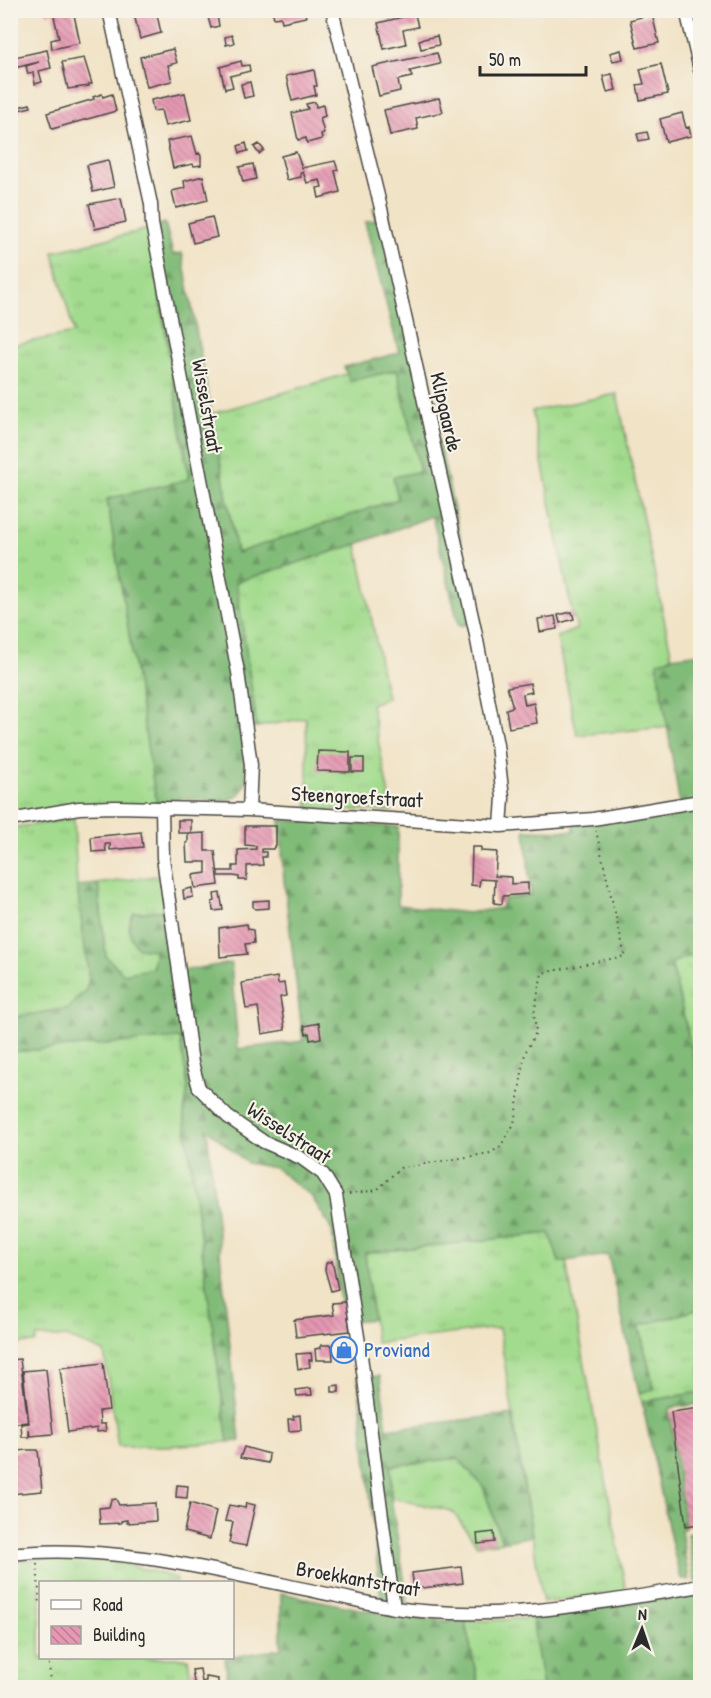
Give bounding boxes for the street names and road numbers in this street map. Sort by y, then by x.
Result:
street label: Wisselstraat [185,357,230,456]
street label: Klipgaarde [423,369,470,454]
street label: Steengroefstraat [290,779,424,814]
street label: Wisselstraat [242,1095,338,1171]
street label: Broekkantstraat [294,1553,423,1604]

